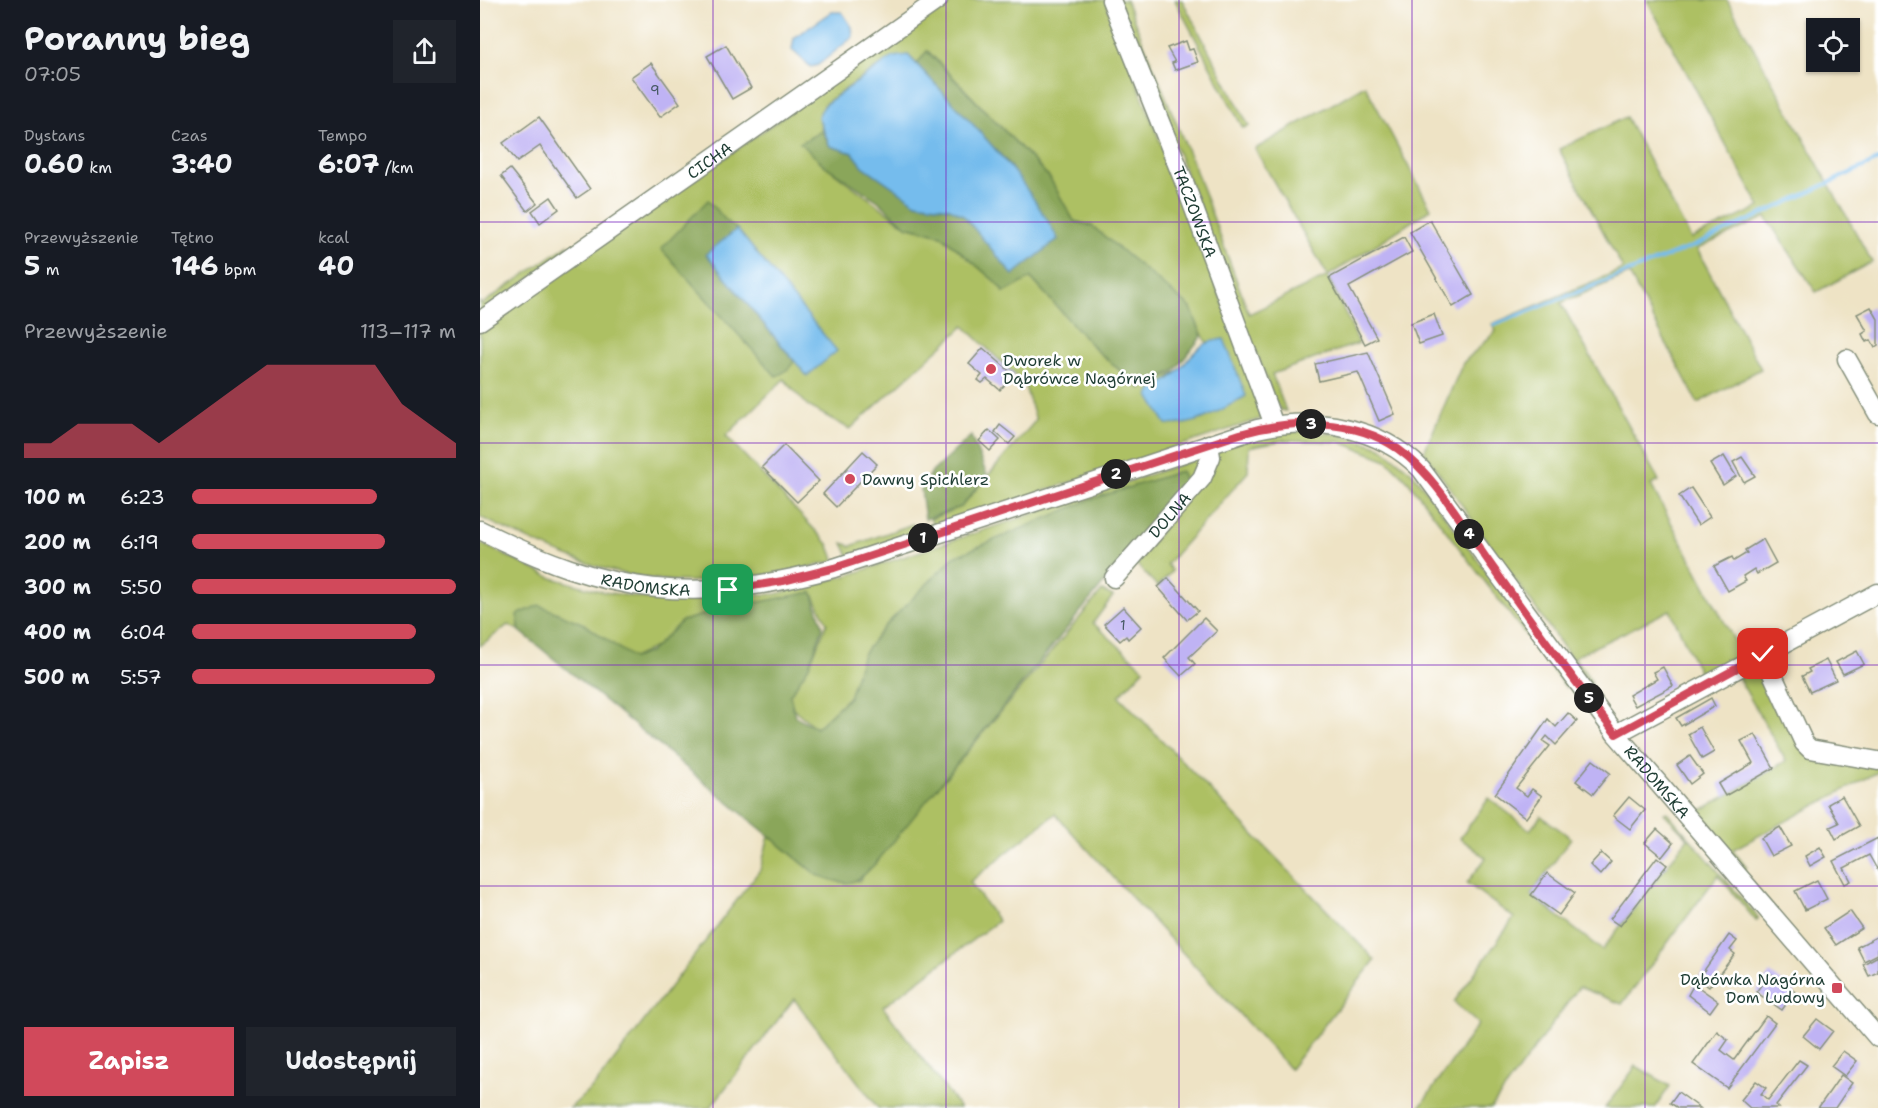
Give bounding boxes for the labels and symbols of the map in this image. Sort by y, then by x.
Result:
house number: 9 [650,81,660,99]
street label: CICHA [683,138,736,184]
street label: TACZOWSKA [1168,163,1221,261]
place label: Dworek w Dąbrówce Nagórnej [1003,350,1156,389]
marker: Dworek w Dąbrówce Nagórnej [984,362,998,376]
pin: 3 [1296,409,1326,439]
pin: 2 [1101,459,1131,489]
place label: Dawny Spichlerz [862,469,989,490]
marker: Dawny Spichlerz [843,472,857,486]
street label: DOLNA [1144,488,1196,543]
pin: 4 [1454,519,1484,549]
pin: 1 [908,523,938,553]
pin [702,564,753,615]
street label: RADOMSKA [599,568,691,601]
house number: 1 [1120,616,1126,634]
pin [1737,628,1788,679]
pin: 5 [1574,683,1604,713]
street label: RADOMSKA [1619,741,1694,823]
place label: Dąbówka Nagórna Dom Ludowy [1680,969,1825,1008]
marker: Dąbówka Nagórna Dom Ludowy [1830,981,1844,995]

